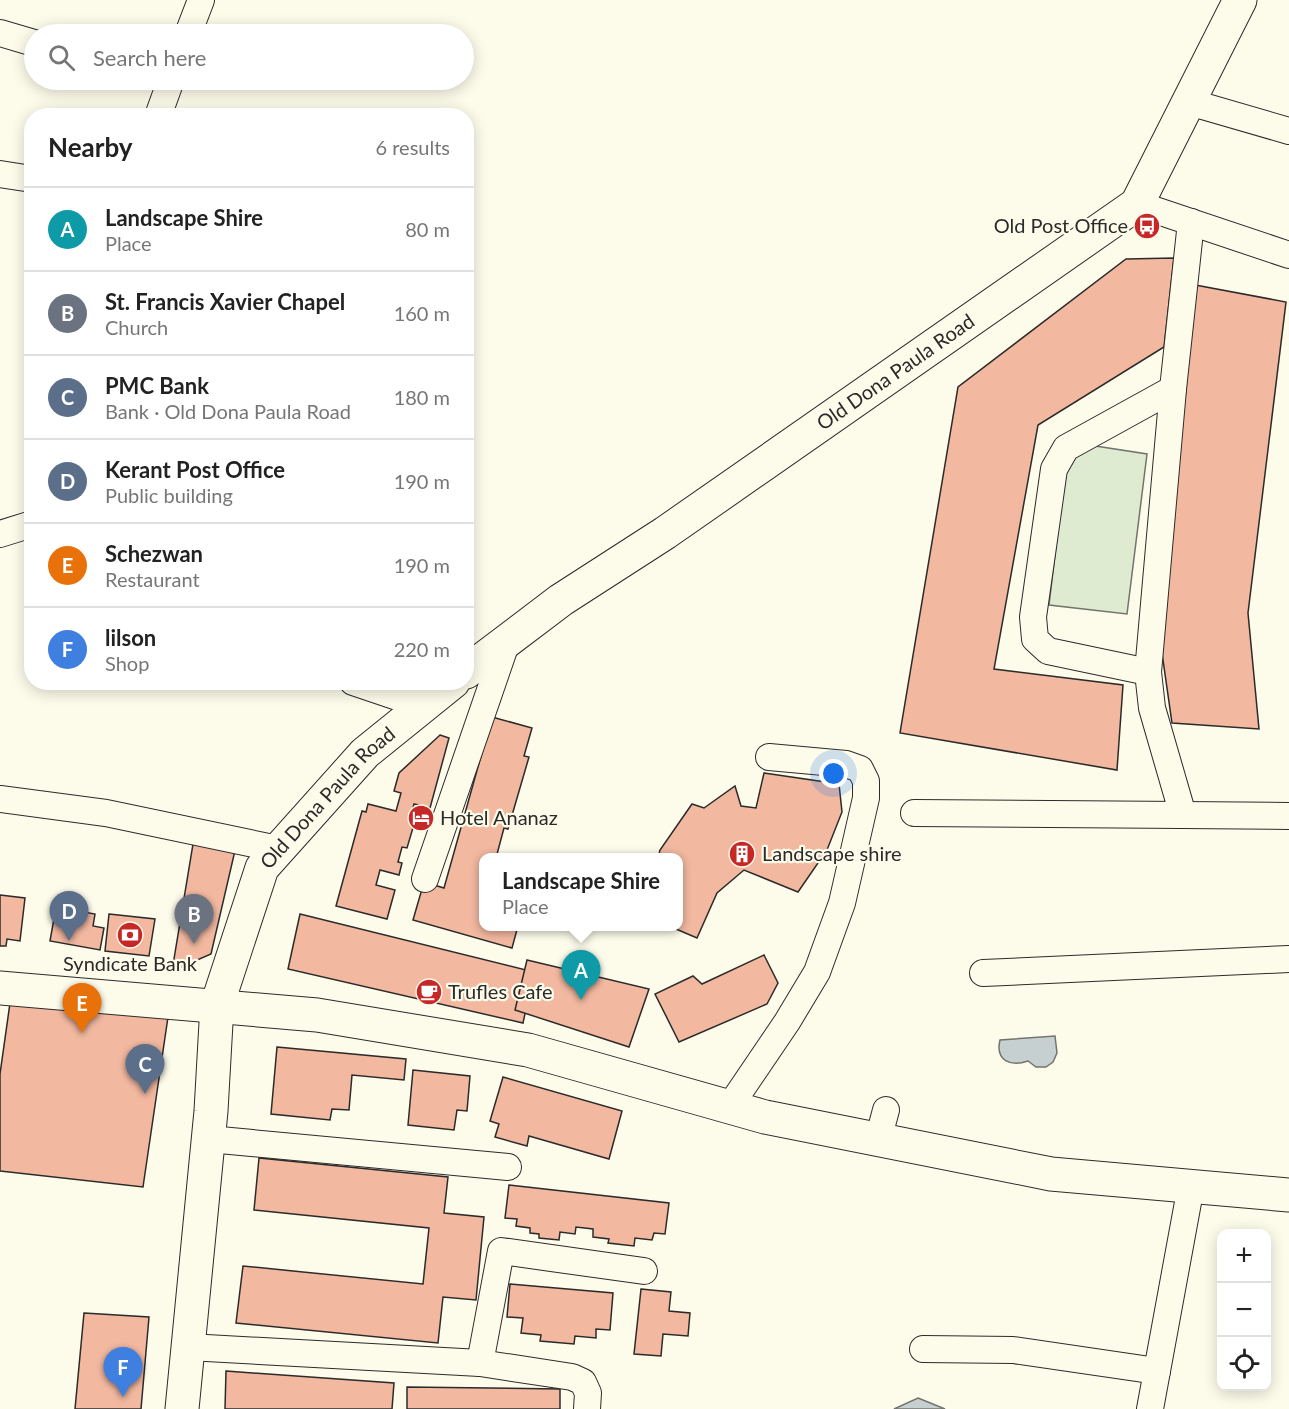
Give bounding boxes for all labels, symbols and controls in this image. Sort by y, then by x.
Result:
search box [24,24,474,90]
icon: search [45,41,78,74]
text: Search here [93,44,206,71]
text: Nearby [48,131,133,163]
text: 6 results [375,135,450,159]
text: Landscape Shire [105,204,263,231]
bus stop icon: Old Post Office [1132,211,1162,241]
place label: Old Post Office [994,213,1128,237]
text: A [61,217,74,241]
text: 80 m [405,217,450,241]
text: Place [105,231,152,255]
text: St. Francis Xavier Chapel [105,288,345,315]
text: B [61,301,74,325]
text: 160 m [394,301,450,325]
street label: Old Dona Paula Road [812,308,978,435]
text: Church [105,315,168,339]
text: PMC Bank [105,372,209,399]
text: C [61,385,74,409]
text: 180 m [394,385,450,409]
text: Bank · Old Dona Paula Road [105,399,351,423]
text: Kerant Post Office [105,456,285,483]
text: D [60,469,75,493]
text: 190 m [394,469,450,493]
text: Public building [105,483,233,507]
text: Schezwan [105,540,203,567]
text: E [62,553,73,577]
text: 190 m [394,553,450,577]
text: Restaurant [105,567,200,591]
text: lilson [105,624,156,651]
text: F [62,637,73,661]
text: 220 m [394,637,450,661]
text: Shop [105,651,149,675]
street label: Old Dona Paula Road [254,721,399,873]
your location [819,759,848,788]
hotel icon: Hotel Ananaz [406,803,436,833]
place label: Hotel Ananaz [440,805,558,829]
building icon: Landscape shire [727,839,757,869]
place label: Landscape shire [762,841,902,865]
popup [479,853,683,931]
text: Landscape Shire [502,867,660,894]
pin: D [50,892,88,941]
pin: B [174,894,214,944]
text: Place [502,894,549,918]
bank icon: Syndicate Bank [115,920,145,950]
pin: A [562,950,600,1000]
place label: Syndicate Bank [63,951,198,975]
cafe icon: Trufles Cafe [414,977,444,1007]
place label: Trufles Cafe [448,979,553,1003]
pin: E [62,984,101,1033]
pin: C [126,1044,164,1094]
map controls [1217,1229,1271,1391]
button: + [1217,1229,1271,1283]
button: − [1217,1283,1271,1337]
button: locate [1217,1337,1271,1391]
pin: F [104,1348,142,1397]

